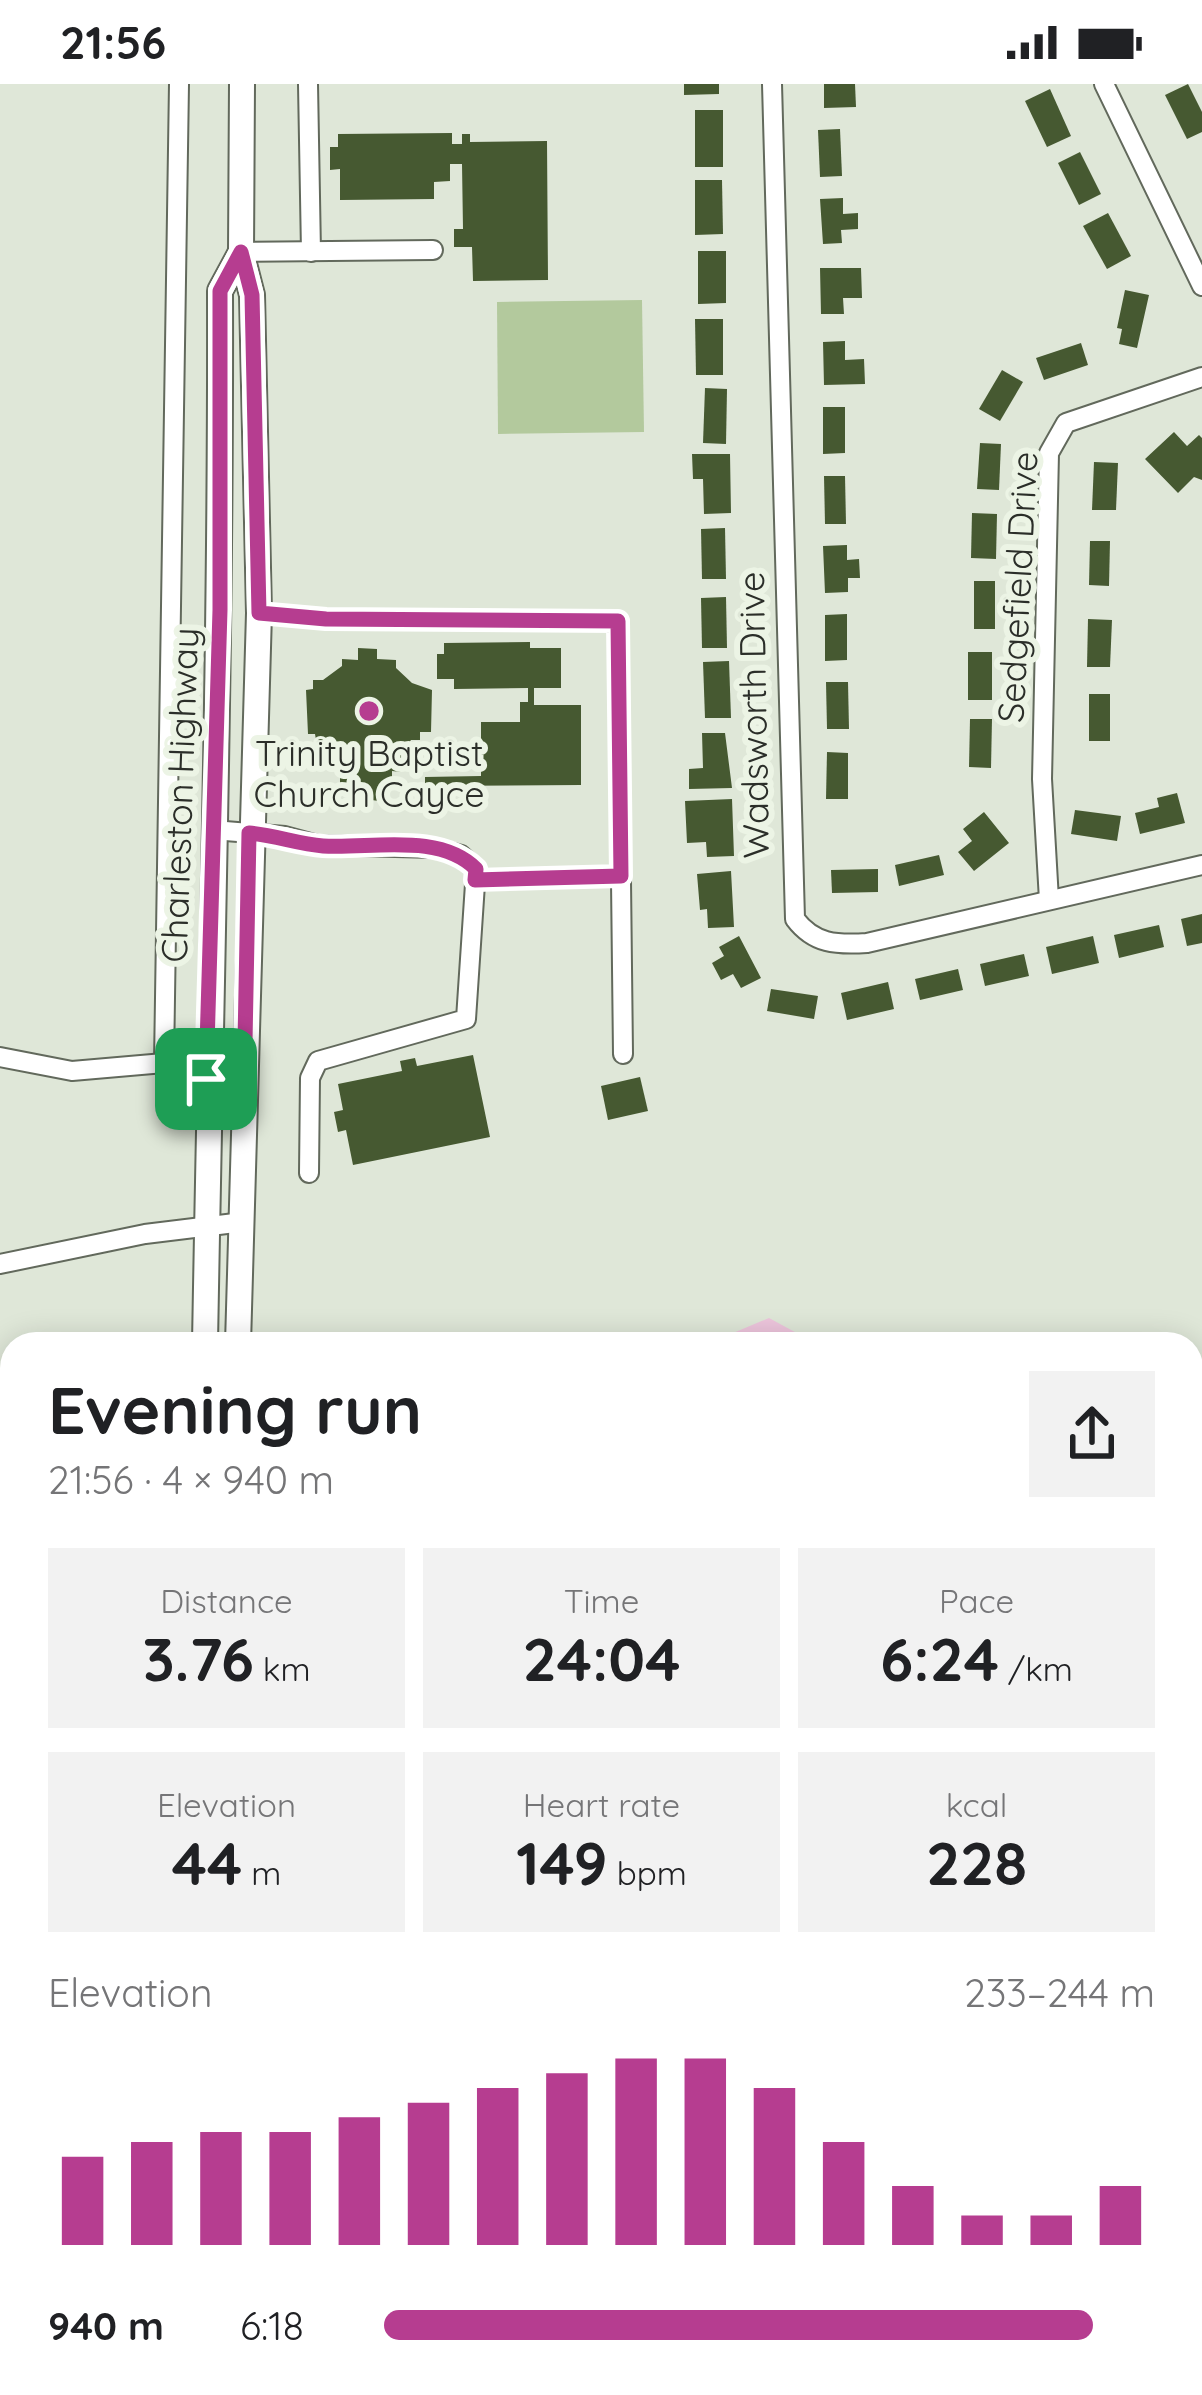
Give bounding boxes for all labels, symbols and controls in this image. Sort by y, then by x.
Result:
text: 21:56 [60,14,166,70]
street label: Sedgefield Drive [987,450,1047,724]
street label: Wadsworth Drive [728,571,778,859]
street label: Charleston Highway [151,627,207,963]
marker: Trinity Baptist Church Cayce [356,698,382,724]
place label: Trinity Baptist Church Cayce [253,730,485,816]
pin [155,1028,257,1130]
icon: arrive [173,1046,239,1112]
text: Evening run [48,1368,422,1451]
button: share [1029,1371,1155,1497]
text: 21:56 · 4 × 940 m [48,1455,334,1504]
text: Distance [160,1580,293,1621]
text: Time [564,1580,639,1621]
text: Pace [939,1580,1014,1621]
text: 3.76 [142,1621,254,1696]
text: 24:04 [523,1621,680,1696]
text: 6:24 [880,1621,999,1696]
text: km [254,1648,311,1689]
text: /km [999,1648,1073,1689]
text: Elevation [157,1784,296,1825]
text: Heart rate [523,1784,680,1825]
text: kcal [946,1784,1007,1825]
text: 44 [172,1825,242,1900]
text: 149 [516,1825,608,1900]
text: 228 [926,1825,1027,1900]
text: m [242,1852,281,1893]
text: bpm [608,1852,687,1893]
text: Elevation [48,1968,212,2017]
text: 233–244 m [964,1968,1155,2017]
text: 940 m [48,2301,164,2350]
text: 6:18 [240,2301,304,2350]

